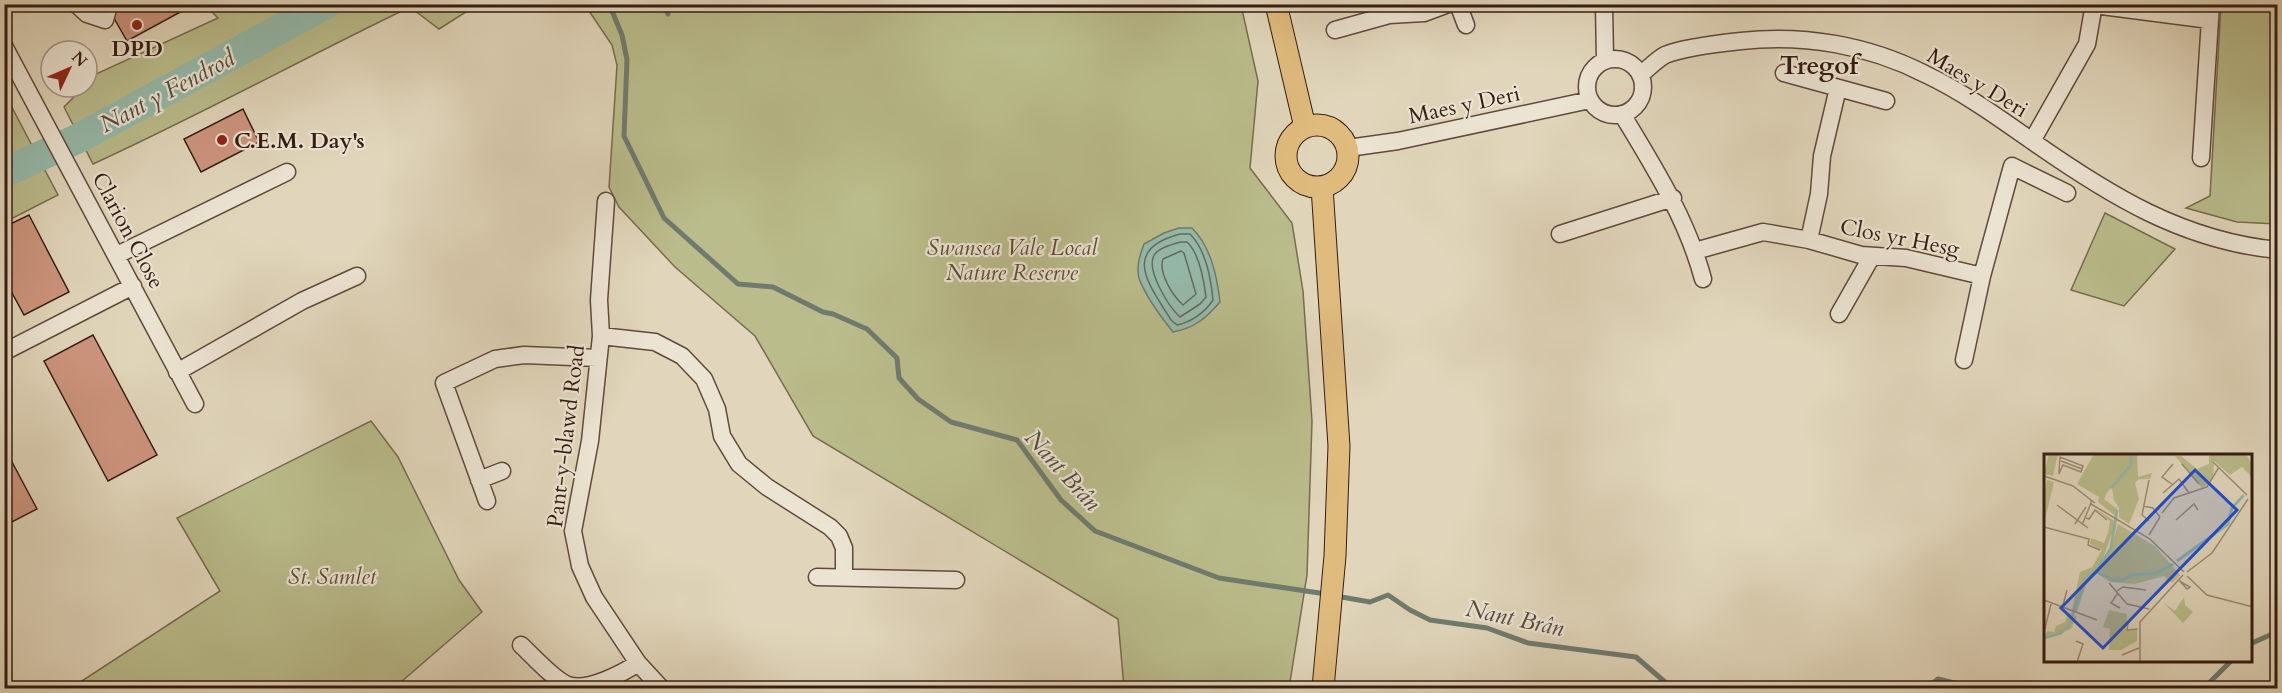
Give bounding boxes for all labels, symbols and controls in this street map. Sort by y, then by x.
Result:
marker: DPD [130,18,144,32]
place label: DPD [111,34,163,64]
north arrow [39,39,99,99]
water label: Nant y Fendrod [94,41,242,141]
street label: Maes y Deri [1921,41,2034,125]
text: N [66,47,92,72]
district label: Tregof [1780,48,1862,83]
street label: Maes y Deri [1406,79,1523,131]
place label: C.E.M. Day's [234,126,365,156]
marker: C.E.M. Day's [215,133,229,147]
street label: Clarion Close [85,167,171,294]
street label: Clos yr Hesg [1837,212,1963,264]
park label: Swansea Vale Local Nature Reserve [927,233,1098,288]
street label: Pant-y-blawd Road [540,343,592,529]
water label: Nant Brân [1017,422,1108,518]
inset map [2044,454,2252,663]
park label: St. Samlet [288,562,377,592]
water label: Nant Brân [1463,592,1567,645]

